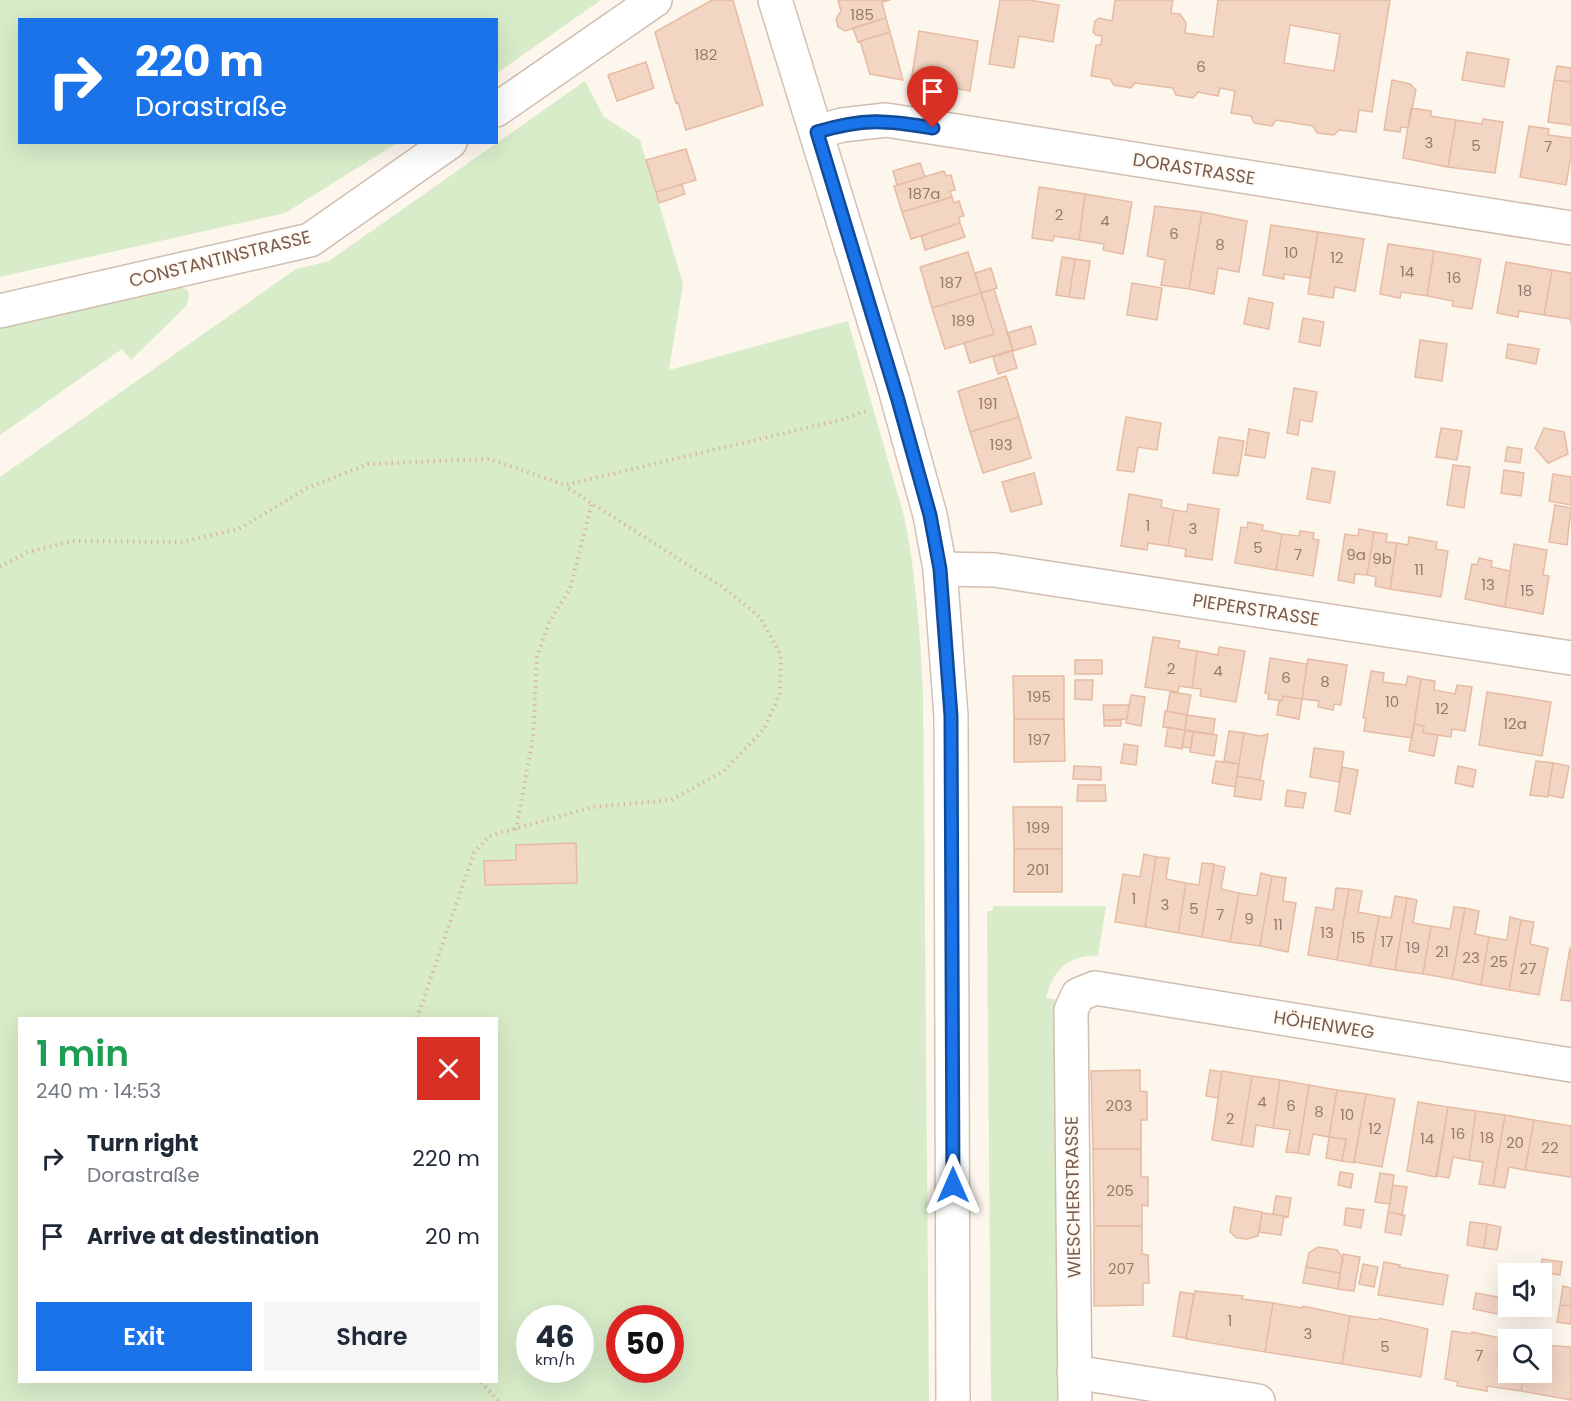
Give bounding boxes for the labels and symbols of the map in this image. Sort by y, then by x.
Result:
house number: 185 [850,4,874,25]
house number: 182 [695,44,717,65]
house number: 6 [1196,56,1206,77]
pin [907,66,958,128]
house number: 3 [1425,132,1433,153]
house number: 5 [1471,135,1481,156]
house number: 7 [1544,136,1552,157]
street label: DORASTRASSE [1131,146,1257,191]
house number: 187a [908,183,940,204]
house number: 2 [1055,204,1063,225]
house number: 4 [1100,210,1110,231]
house number: 6 [1169,223,1179,244]
street label: CONSTANTINSTRASSE [126,224,313,293]
house number: 8 [1215,234,1225,255]
house number: 10 [1284,242,1298,263]
house number: 12 [1330,247,1344,268]
house number: 14 [1400,261,1414,282]
house number: 16 [1447,267,1461,288]
house number: 187 [940,272,962,293]
house number: 18 [1518,280,1532,301]
house number: 189 [951,310,975,331]
house number: 191 [978,393,998,414]
house number: 193 [989,434,1013,455]
house number: 1 [1146,515,1150,536]
house number: 3 [1189,518,1197,539]
house number: 5 [1253,537,1263,558]
house number: 7 [1294,544,1302,565]
house number: 9a [1346,544,1366,565]
house number: 9b [1372,548,1392,569]
house number: 11 [1414,559,1424,580]
house number: 13 [1481,574,1495,595]
house number: 15 [1520,580,1534,601]
street label: PIEPERSTRASSE [1191,587,1321,632]
house number: 2 [1167,658,1175,679]
house number: 4 [1213,660,1223,681]
house number: 6 [1281,667,1291,688]
house number: 8 [1320,671,1330,692]
house number: 195 [1027,686,1051,707]
house number: 10 [1385,691,1399,712]
house number: 12 [1435,698,1449,719]
house number: 12a [1503,713,1527,734]
house number: 197 [1028,729,1050,750]
house number: 199 [1026,817,1050,838]
house number: 201 [1027,859,1049,880]
house number: 1 [1132,888,1136,909]
house number: 3 [1161,894,1169,915]
house number: 5 [1189,898,1199,919]
house number: 7 [1216,904,1224,925]
house number: 9 [1244,908,1254,929]
house number: 11 [1273,914,1283,935]
house number: 13 [1320,922,1334,943]
house number: 15 [1351,927,1365,948]
house number: 17 [1381,931,1394,952]
house number: 19 [1406,937,1420,958]
house number: 21 [1435,941,1449,962]
house number: 23 [1462,947,1480,968]
house number: 25 [1490,951,1508,972]
house number: 27 [1520,958,1536,979]
street label: HÖHENWEG [1272,1004,1376,1045]
house number: 4 [1257,1091,1267,1112]
house number: 203 [1106,1095,1132,1116]
house number: 6 [1286,1095,1296,1116]
house number: 8 [1314,1101,1324,1122]
house number: 10 [1340,1104,1354,1125]
house number: 2 [1226,1108,1234,1129]
street label: WIESCHERSTRASSE [1059,1116,1086,1278]
house number: 12 [1368,1118,1382,1139]
house number: 16 [1451,1123,1465,1144]
house number: 18 [1480,1127,1494,1148]
house number: 14 [1420,1128,1434,1149]
house number: 20 [1506,1132,1524,1153]
house number: 22 [1541,1137,1559,1158]
position arrow [921,1153,985,1217]
house number: 205 [1106,1180,1134,1201]
house number: 207 [1108,1258,1134,1279]
speed limit sign: 50 [606,1305,684,1383]
house number: 1 [1228,1310,1232,1331]
house number: 3 [1304,1323,1312,1344]
house number: 5 [1380,1336,1390,1357]
house number: 7 [1475,1345,1483,1366]

